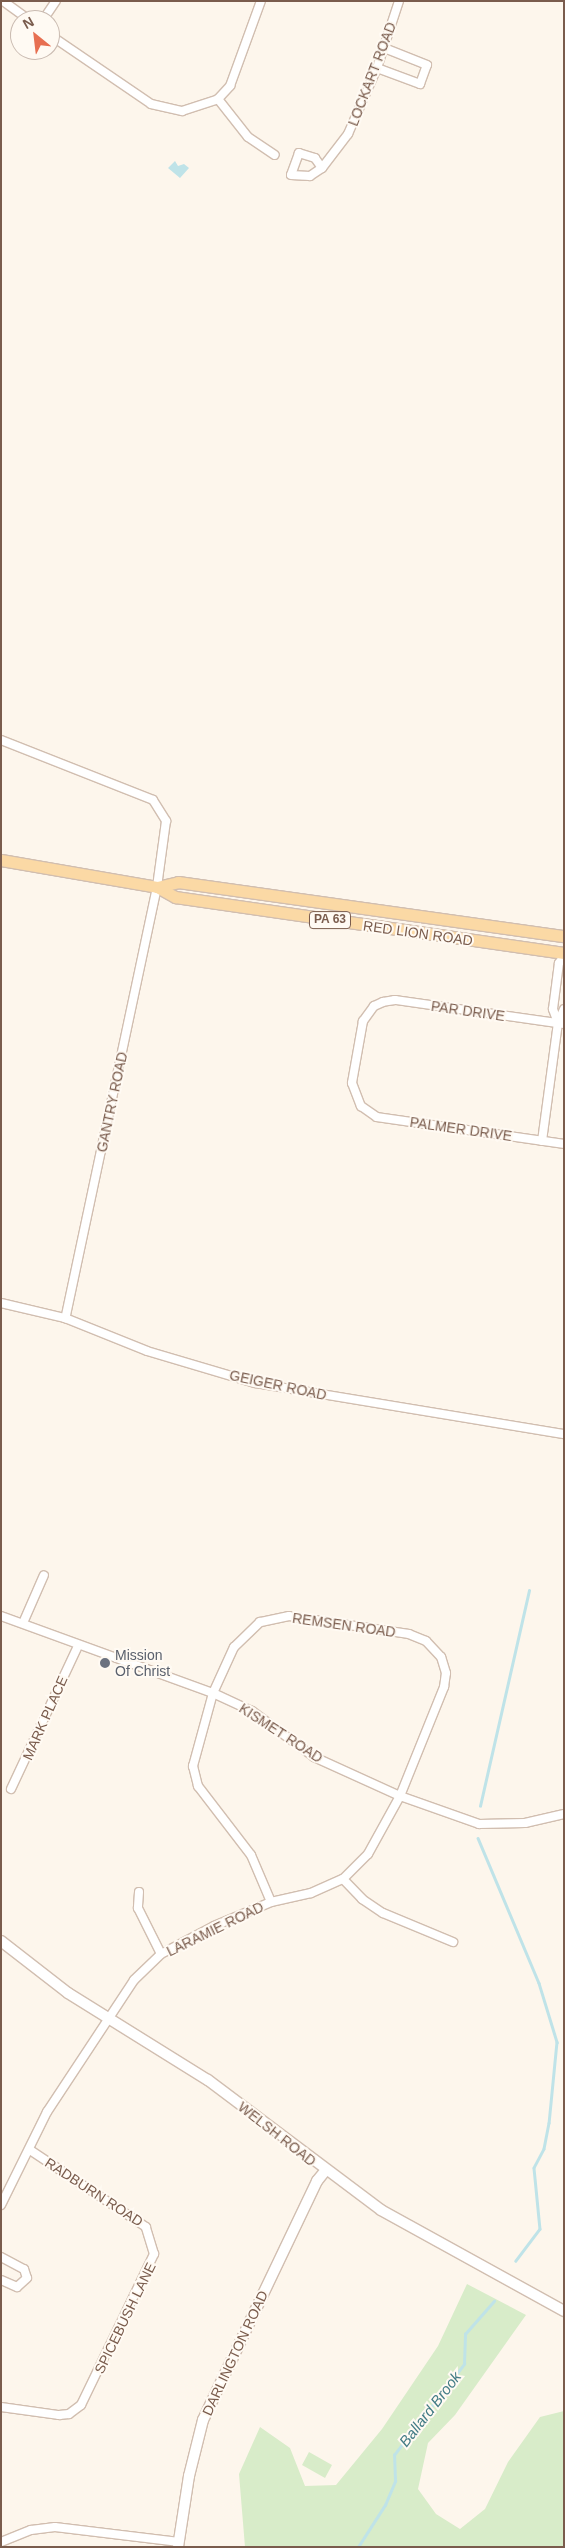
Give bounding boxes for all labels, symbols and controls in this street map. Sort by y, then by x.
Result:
north arrow [10,10,60,60]
text: N [20,13,37,32]
street label: LOCKART ROAD [344,20,400,128]
road number: PA 63 [309,910,351,930]
street label: RED LION ROAD [362,917,474,949]
street label: PAR DRIVE [430,998,506,1024]
street label: GANTRY ROAD [93,1050,131,1154]
street label: PALMER DRIVE [409,1113,513,1145]
street label: GEIGER ROAD [228,1367,328,1403]
street label: REMSEN ROAD [291,1609,397,1641]
place label: Mission Of Christ [115,1647,170,1680]
marker: Mission Of Christ [99,1657,111,1669]
street label: MARK PLACE [19,1673,71,1763]
street label: KISMET ROAD [236,1700,326,1766]
street label: LARAMIE ROAD [164,1898,266,1960]
street label: WELSH ROAD [235,2098,319,2170]
street label: RADBURN ROAD [42,2154,146,2230]
street label: SPICEBUSH LANE [91,2260,159,2376]
street label: DARLINGTON ROAD [199,2288,271,2418]
water label: Ballard Brook [395,2368,465,2450]

